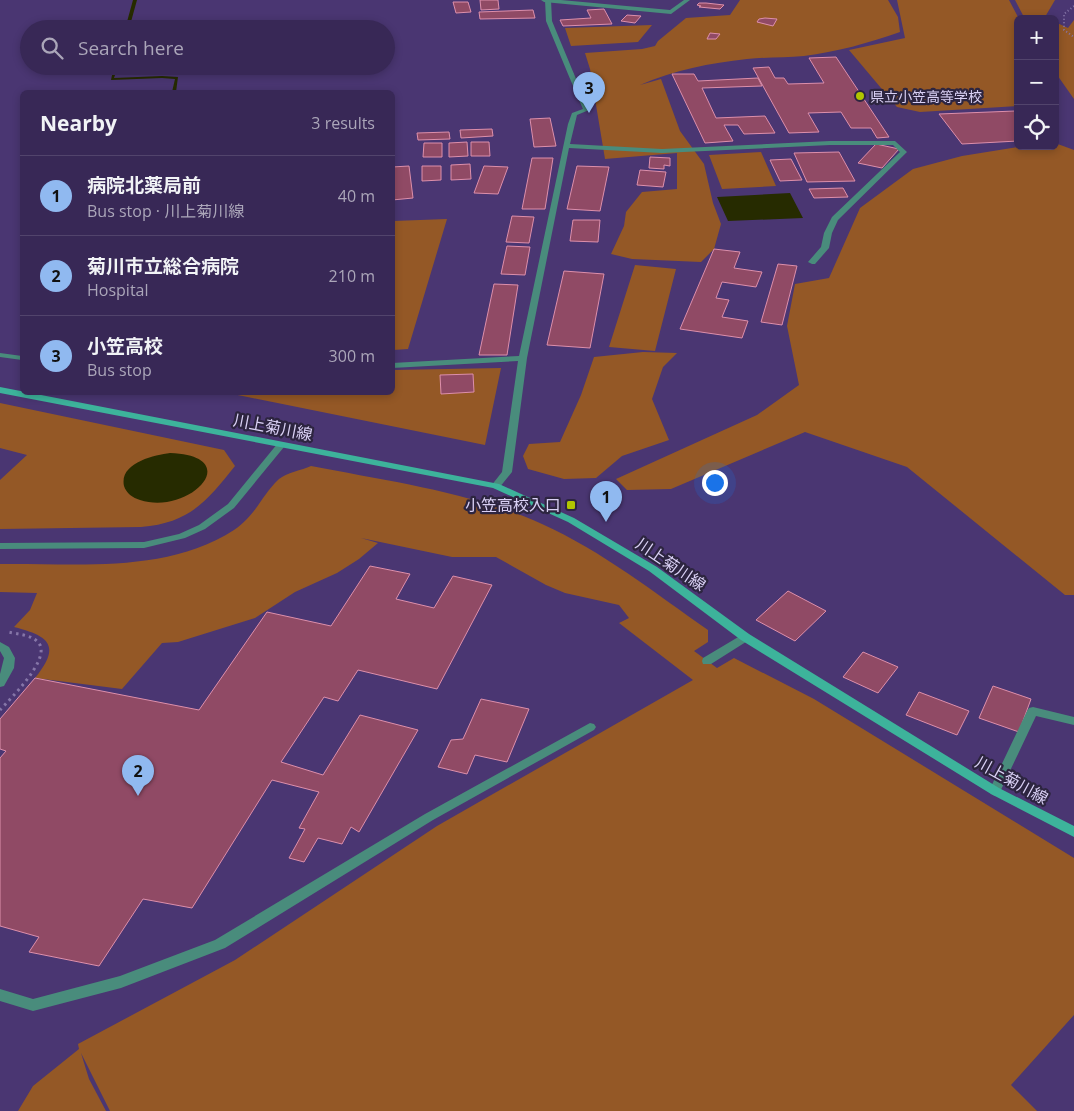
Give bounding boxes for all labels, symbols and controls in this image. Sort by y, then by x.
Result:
map controls [1014,15,1059,150]
button: + [1014,15,1059,60]
search box [20,20,395,75]
icon: search [38,34,66,62]
text: Search here [78,35,184,61]
button: − [1014,60,1059,105]
pin: 3 [573,72,605,113]
place label: 県立小笠高等学校 [870,87,982,106]
marker: 県立小笠高等学校 [854,90,866,102]
button: locate [1014,105,1059,150]
text: Nearby [40,109,117,137]
text: 3 results [311,112,375,134]
text: 病院北薬局前 [87,172,201,198]
text: 1 [51,185,61,207]
text: 40 m [338,185,375,207]
text: Bus stop · 川上菊川線 [87,200,244,222]
text: 菊川市立総合病院 [87,253,239,279]
text: 2 [51,265,61,287]
text: 210 m [329,265,375,287]
text: Hospital [87,279,149,301]
text: 小笠高校 [87,333,163,359]
text: 3 [51,345,61,367]
text: 300 m [329,345,375,367]
text: Bus stop [87,359,152,381]
street label: 川上菊川線 [232,409,314,445]
your location [702,470,728,496]
pin: 1 [590,481,622,522]
place label: 小笠高校入口 [465,494,561,516]
marker: 小笠高校入口 [565,499,577,511]
street label: 川上菊川線 [632,533,710,595]
street label: 川上菊川線 [972,751,1052,809]
pin: 2 [122,755,154,796]

